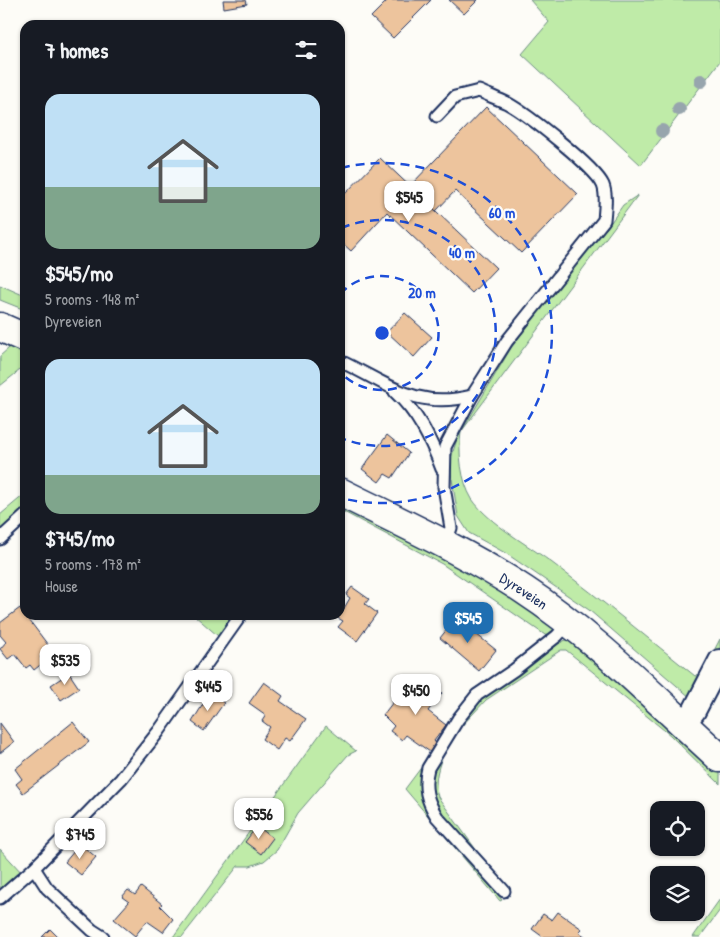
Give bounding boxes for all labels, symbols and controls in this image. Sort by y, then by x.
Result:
text: 7 homes [45,36,108,65]
icon: filters [292,36,320,64]
icon: home [138,126,228,216]
pin: $545 [379,180,439,223]
text: $545 [395,186,423,208]
text: 60 m [489,202,515,223]
text: 40 m [449,242,475,263]
text: $545/mo [45,259,113,288]
text: 20 m [408,282,436,303]
text: 5 rooms · 148 m² [45,288,139,310]
text: Dyreveien [45,310,102,332]
centre of rings [373,324,391,342]
icon: home [138,391,228,481]
text: $745/mo [45,524,114,553]
text: 5 rooms · 178 m² [45,553,141,575]
street label: Dyreveien [496,567,553,614]
text: House [45,575,78,597]
pin: $545 [438,602,498,644]
text: $545 [454,607,482,629]
pin: $535 [35,644,95,686]
text: $535 [51,649,79,671]
pin: $445 [178,670,238,712]
pin: $450 [386,674,446,716]
text: $445 [195,675,221,697]
text: $450 [402,679,430,701]
pin: $556 [229,798,289,840]
map controls [650,801,705,921]
button: locate [650,801,705,856]
text: $556 [245,803,273,825]
pin: $745 [50,818,110,860]
text: $745 [66,823,94,845]
button: layers [650,866,705,921]

